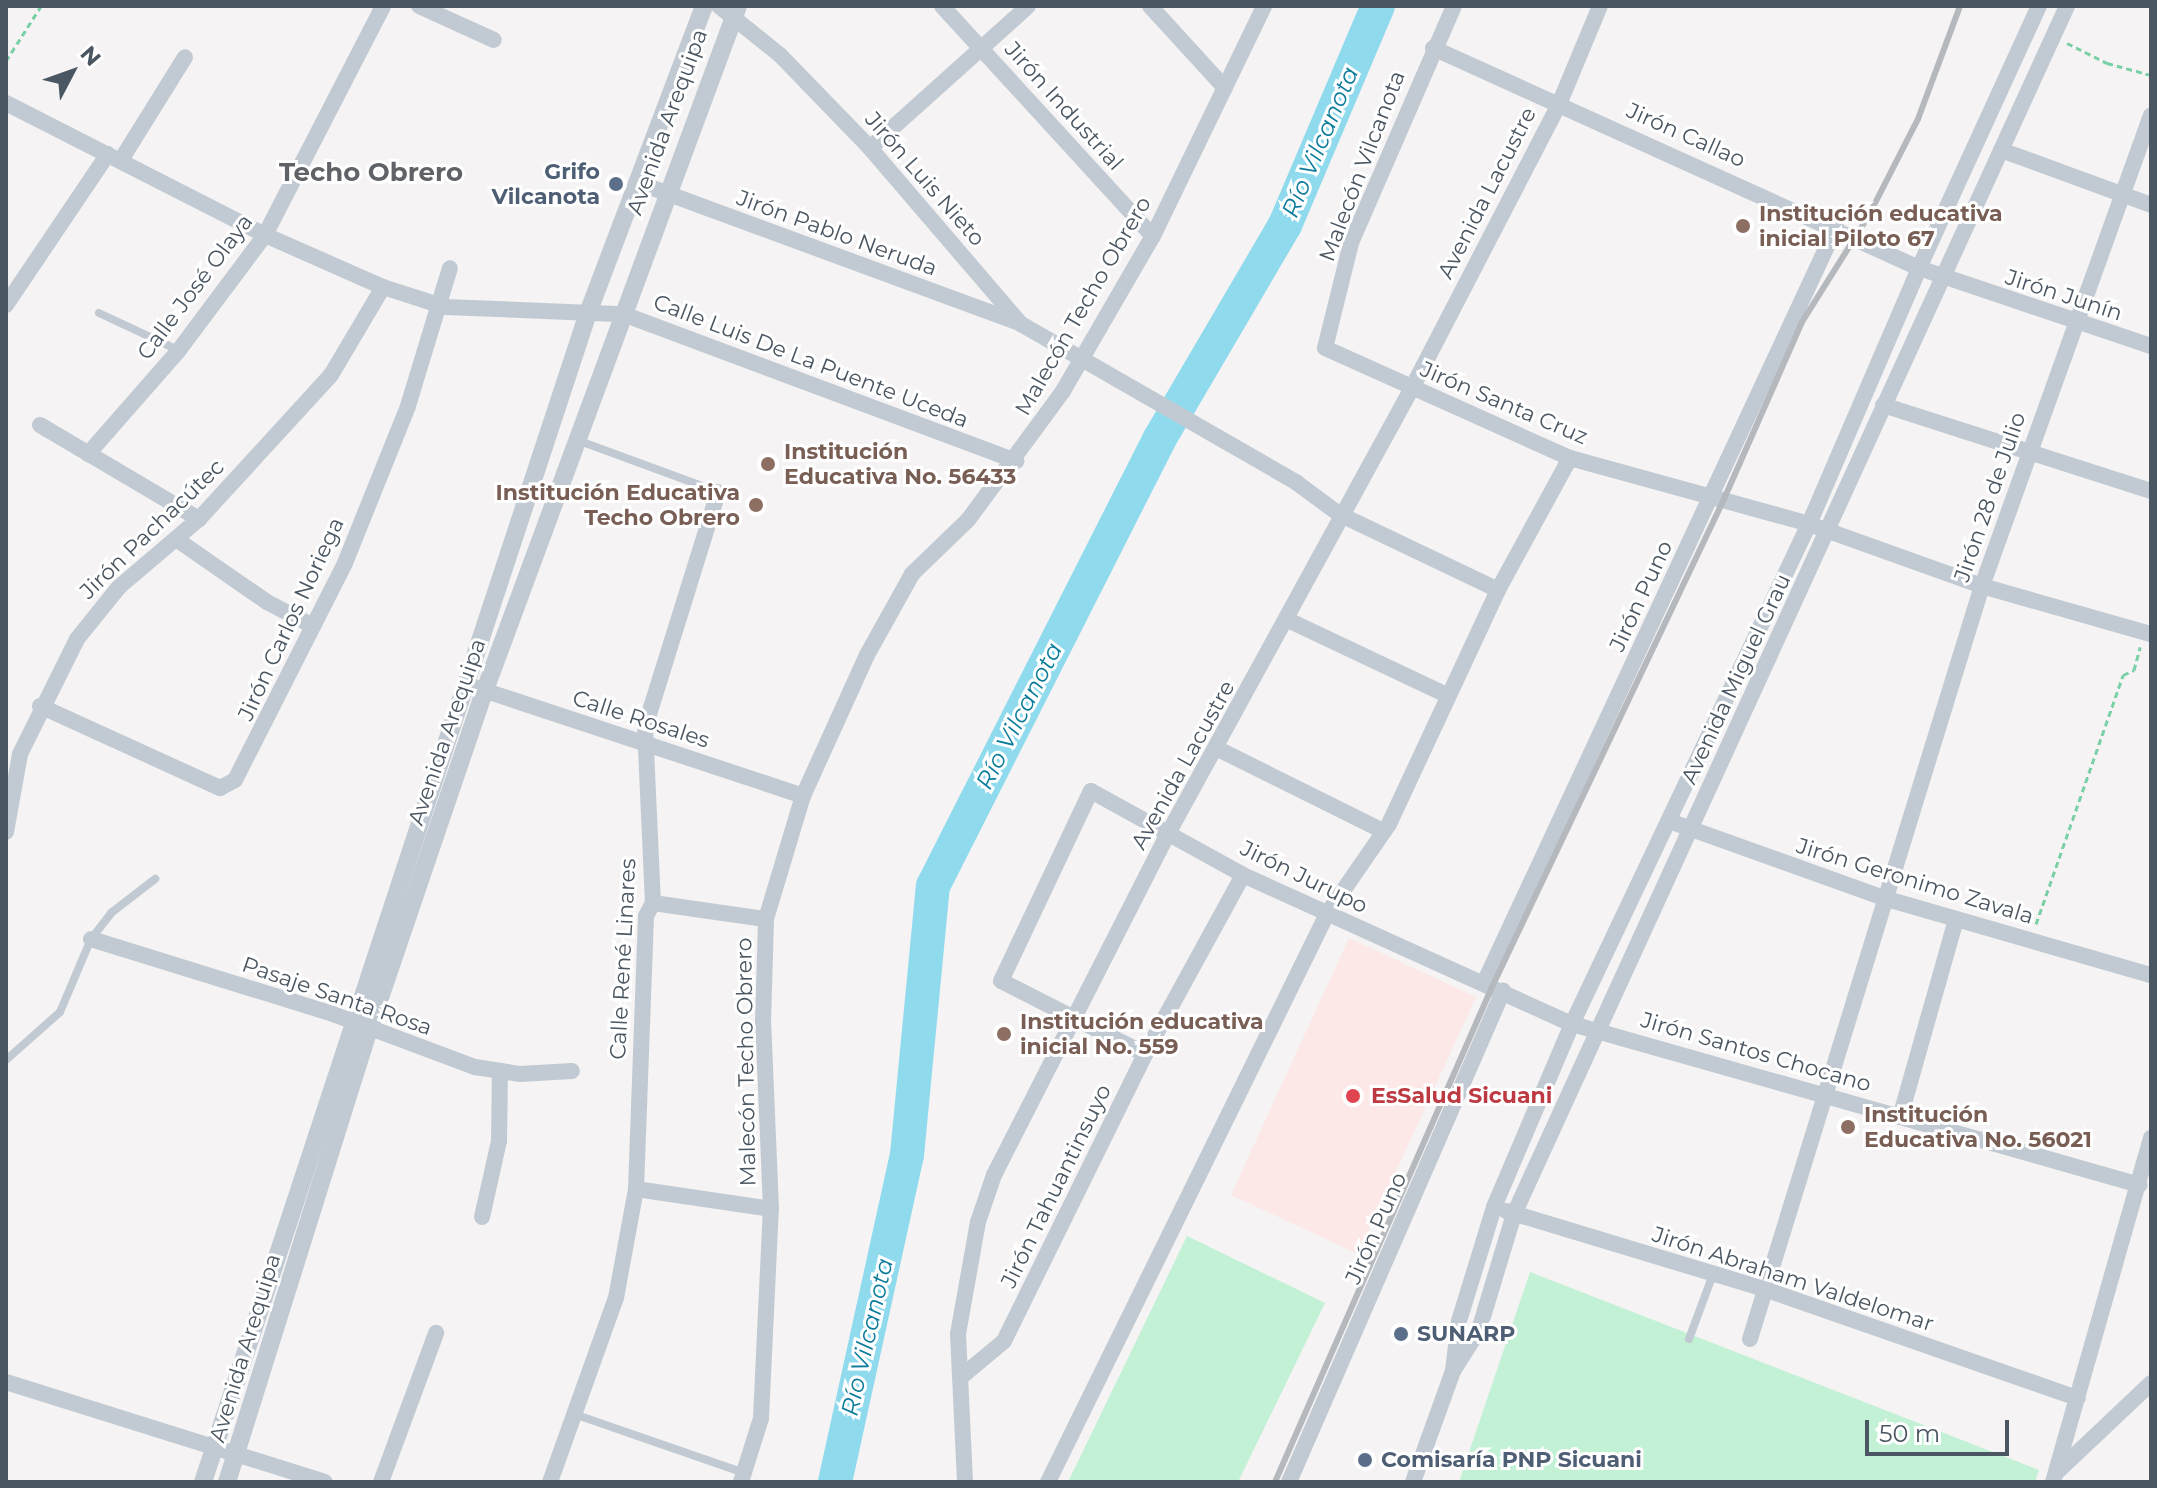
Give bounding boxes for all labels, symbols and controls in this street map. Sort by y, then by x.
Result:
street label: Avenida Arequipa [621,26,713,218]
north arrow [32,32,112,112]
street label: Jirón Industrial [999,36,1129,176]
text: N [74,40,107,71]
water label: Río Vilcanota [1275,62,1365,222]
street label: Malecón Vilcanota [1313,67,1411,265]
street label: Jirón Callao [1623,97,1749,173]
street label: Avenida Lacustre [1432,103,1542,283]
street label: Jirón Luis Nieto [860,106,990,252]
district label: Techo Obrero [279,157,463,189]
place label: Grifo Vilcanota [491,158,600,210]
marker: Grifo Vilcanota [607,175,625,193]
street label: Jirón Pablo Neruda [733,184,941,282]
street label: Malecón Techo Obrero [1009,192,1157,420]
place label: Institución educativa inicial Piloto 67 [1759,200,2003,252]
street label: Calle José Olaya [132,209,258,365]
marker: Institución educativa inicial Piloto 67 [1734,217,1752,235]
street label: Jirón Junín [2002,264,2126,326]
street label: Calle Luis De La Puente Uceda [650,289,972,433]
street label: Jirón Santa Cruz [1416,356,1592,450]
street label: Jirón 28 de Julio [1949,409,2031,585]
place label: Institución Educativa No. 56433 [784,438,1016,490]
street label: Jirón Pachacútec [75,454,229,604]
marker: Institución Educativa No. 56433 [759,455,777,473]
place label: Institución Educativa Techo Obrero [496,479,740,530]
marker: Institución Educativa Techo Obrero [747,496,765,514]
street label: Jirón Carlos Noriega [232,513,350,725]
street label: Jirón Puno [1604,536,1678,656]
street label: Avenida Miguel Grau [1676,570,1796,788]
street label: Avenida Arequipa [403,635,491,829]
water label: Río Vilcanota [970,638,1068,794]
street label: Avenida Lacustre [1126,676,1240,854]
street label: Calle Rosales [569,684,713,754]
street label: Jirón Geronimo Zavala [1793,832,2037,930]
street label: Jirón Jurupo [1236,835,1372,919]
street label: Calle René Linares [605,858,641,1060]
street label: Malecón Techo Obrero [731,937,761,1187]
street label: Pasaje Santa Rosa [238,951,436,1041]
street label: Jirón Santos Chocano [1638,1006,1874,1098]
place label: Institución educativa inicial No. 559 [1020,1008,1264,1060]
marker: Institución educativa inicial No. 559 [995,1025,1013,1043]
street label: Jirón Tahuantinsuyo [995,1080,1117,1292]
place label: EsSalud Sicuani [1371,1083,1552,1109]
marker: EsSalud Sicuani [1342,1085,1364,1107]
place label: Institución Educativa No. 56021 [1864,1101,2092,1152]
marker: Institución Educativa No. 56021 [1839,1118,1857,1136]
street label: Jirón Puno [1340,1168,1412,1288]
street label: Jirón Abraham Valdelomar [1649,1221,1937,1337]
street label: Avenida Arequipa [204,1251,286,1445]
water label: Río Vilcanota [835,1255,899,1419]
place label: SUNARP [1417,1321,1515,1347]
marker: SUNARP [1392,1325,1410,1343]
scale bar [1869,1404,2013,1454]
text: 50 m [1879,1419,1940,1448]
place label: Comisaría PNP Sicuani [1381,1447,1642,1473]
marker: Comisaría PNP Sicuani [1356,1451,1374,1469]

